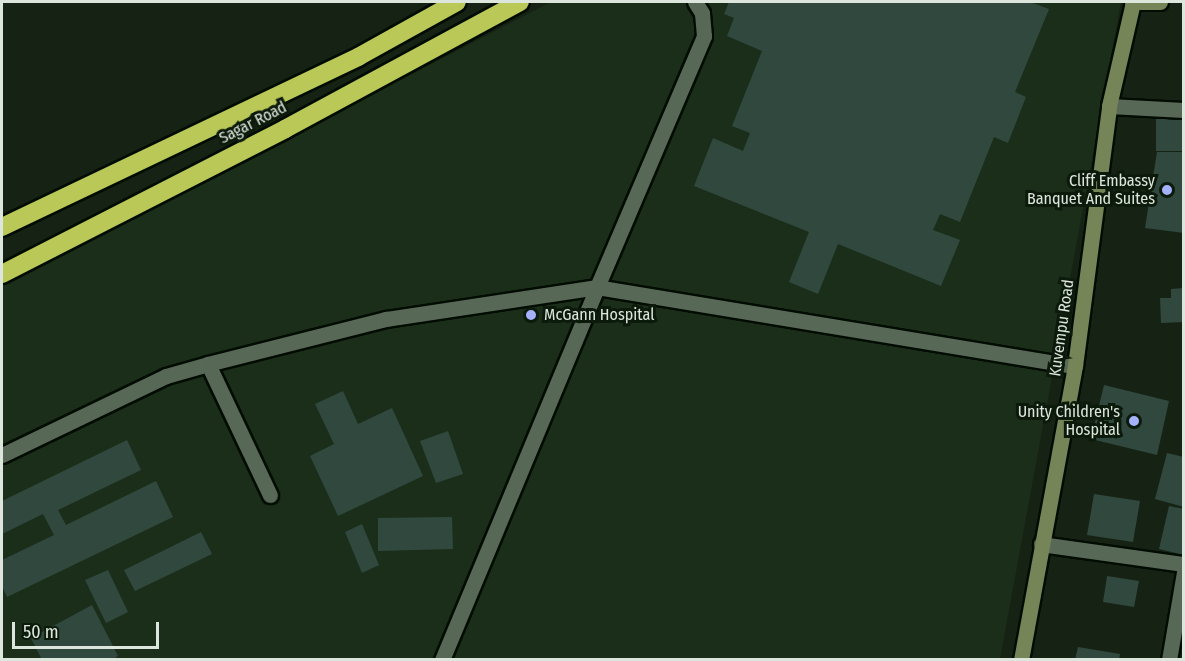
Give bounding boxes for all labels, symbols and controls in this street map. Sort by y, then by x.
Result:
street label: Sagar Road [216,98,290,148]
place label: Cliff Embassy Banquet And Suites [1027,171,1155,209]
marker: Cliff Embassy Banquet And Suites [1160,183,1174,197]
street label: Kuvempu Road [1046,278,1078,378]
place label: McGann Hospital [544,305,654,325]
marker: McGann Hospital [522,306,540,324]
place label: Unity Children's Hospital [1018,402,1120,440]
marker: Unity Children's Hospital [1125,412,1143,430]
scale bar [15,610,162,648]
text: 50 m [23,621,59,643]

